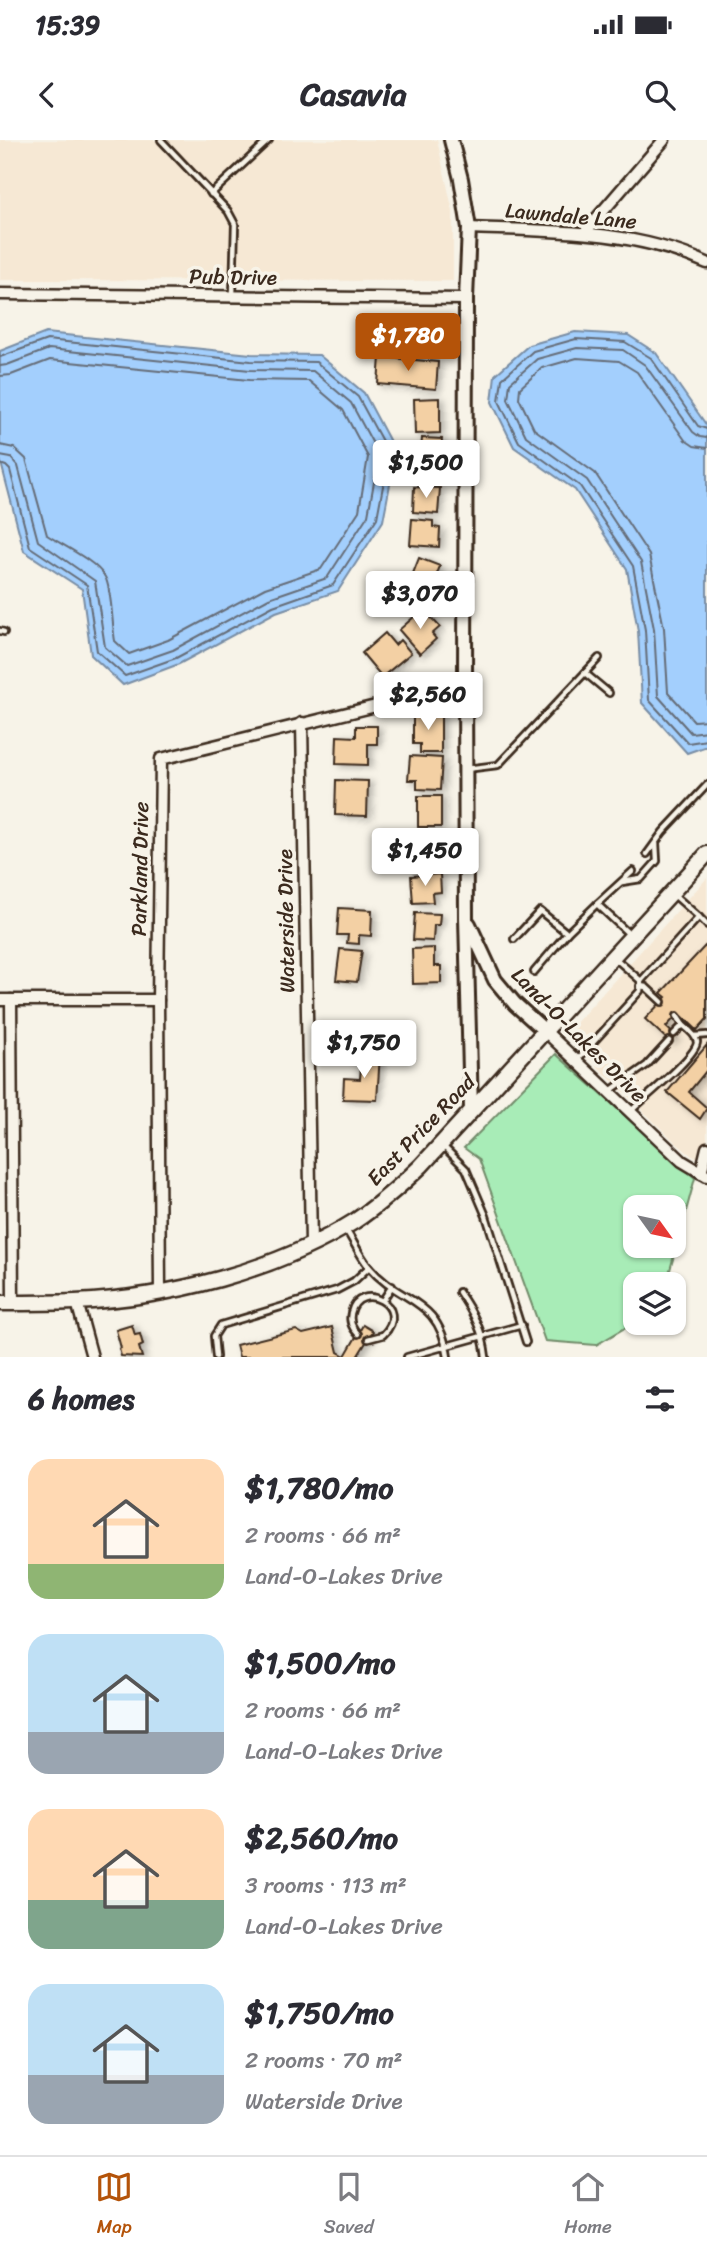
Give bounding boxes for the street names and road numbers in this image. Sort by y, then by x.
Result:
street label: Lawndale Lane [504,191,638,241]
street label: Pub Drive [189,257,277,297]
street label: Parkland Drive [120,801,160,937]
street label: Waterside Drive [266,849,306,993]
street label: Land-O-Lakes Drive [502,958,656,1112]
street label: East Price Road [357,1063,486,1195]

